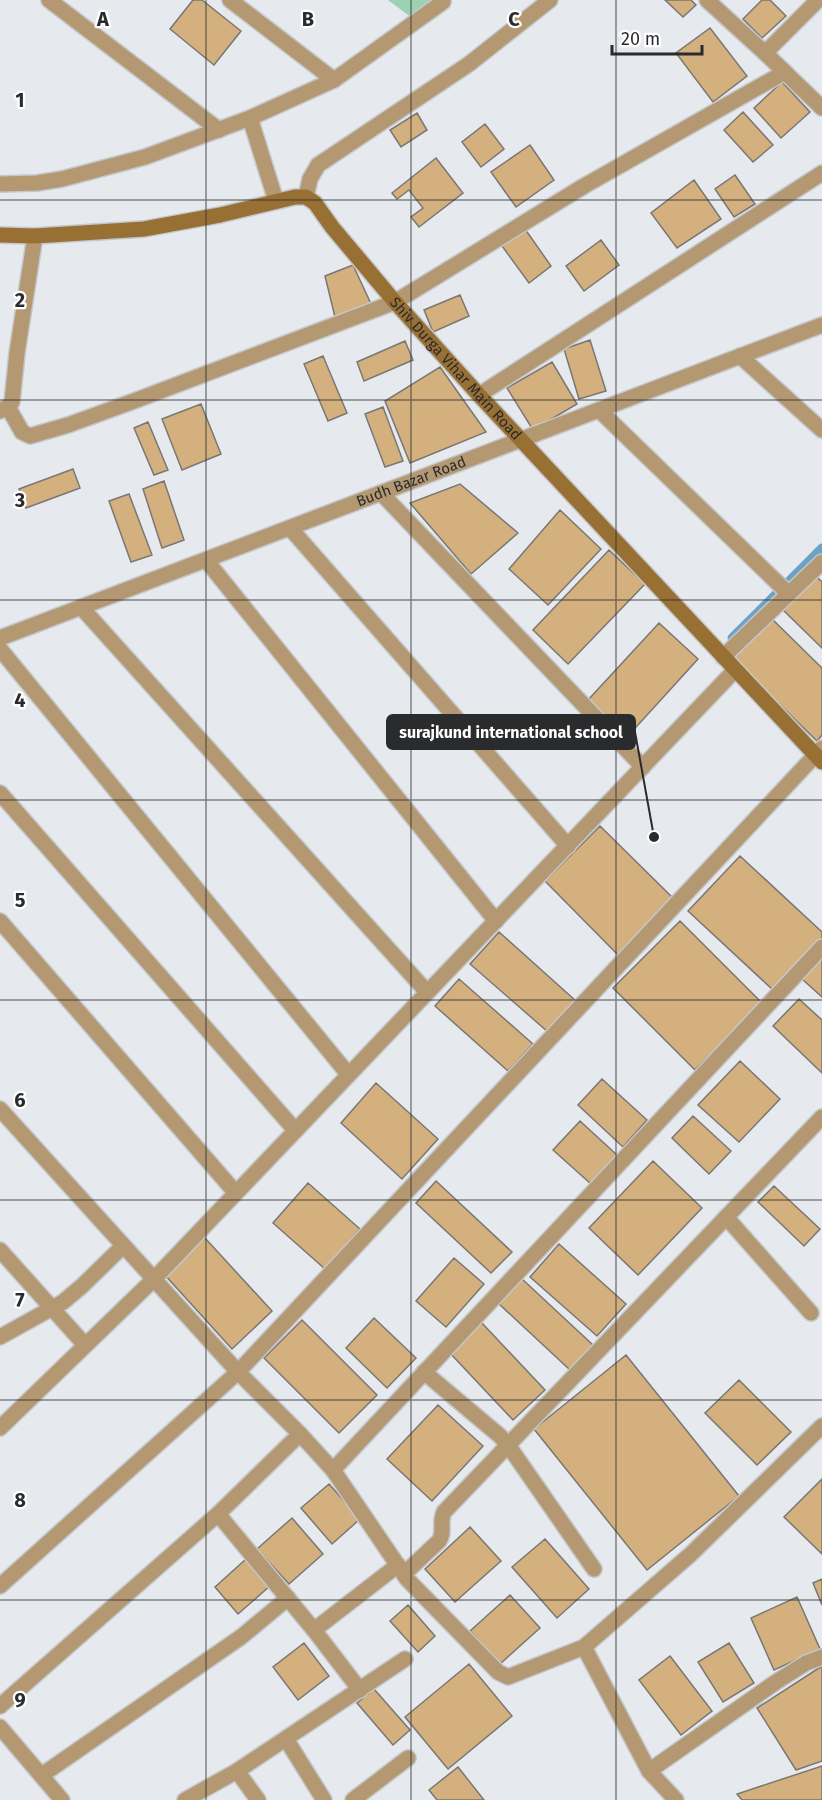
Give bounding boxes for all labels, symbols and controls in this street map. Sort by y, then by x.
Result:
text: A [96,7,110,31]
text: B [302,7,314,31]
text: C [508,7,520,31]
scale bar [612,18,702,56]
text: 20 m [621,28,660,50]
text: 1 [15,88,25,112]
text: 2 [15,288,25,312]
street label: Shiv Durga Vihar Main Road [386,293,525,444]
street label: Budh Bazar Road [354,452,469,510]
text: 3 [14,488,25,512]
text: 4 [14,688,26,712]
callout: surajkund international school [387,715,635,749]
text: surajkund international school [399,723,623,742]
text: 5 [15,888,26,912]
text: 6 [14,1088,26,1112]
text: 7 [15,1288,25,1312]
text: 8 [14,1488,26,1512]
text: 9 [14,1688,26,1712]

